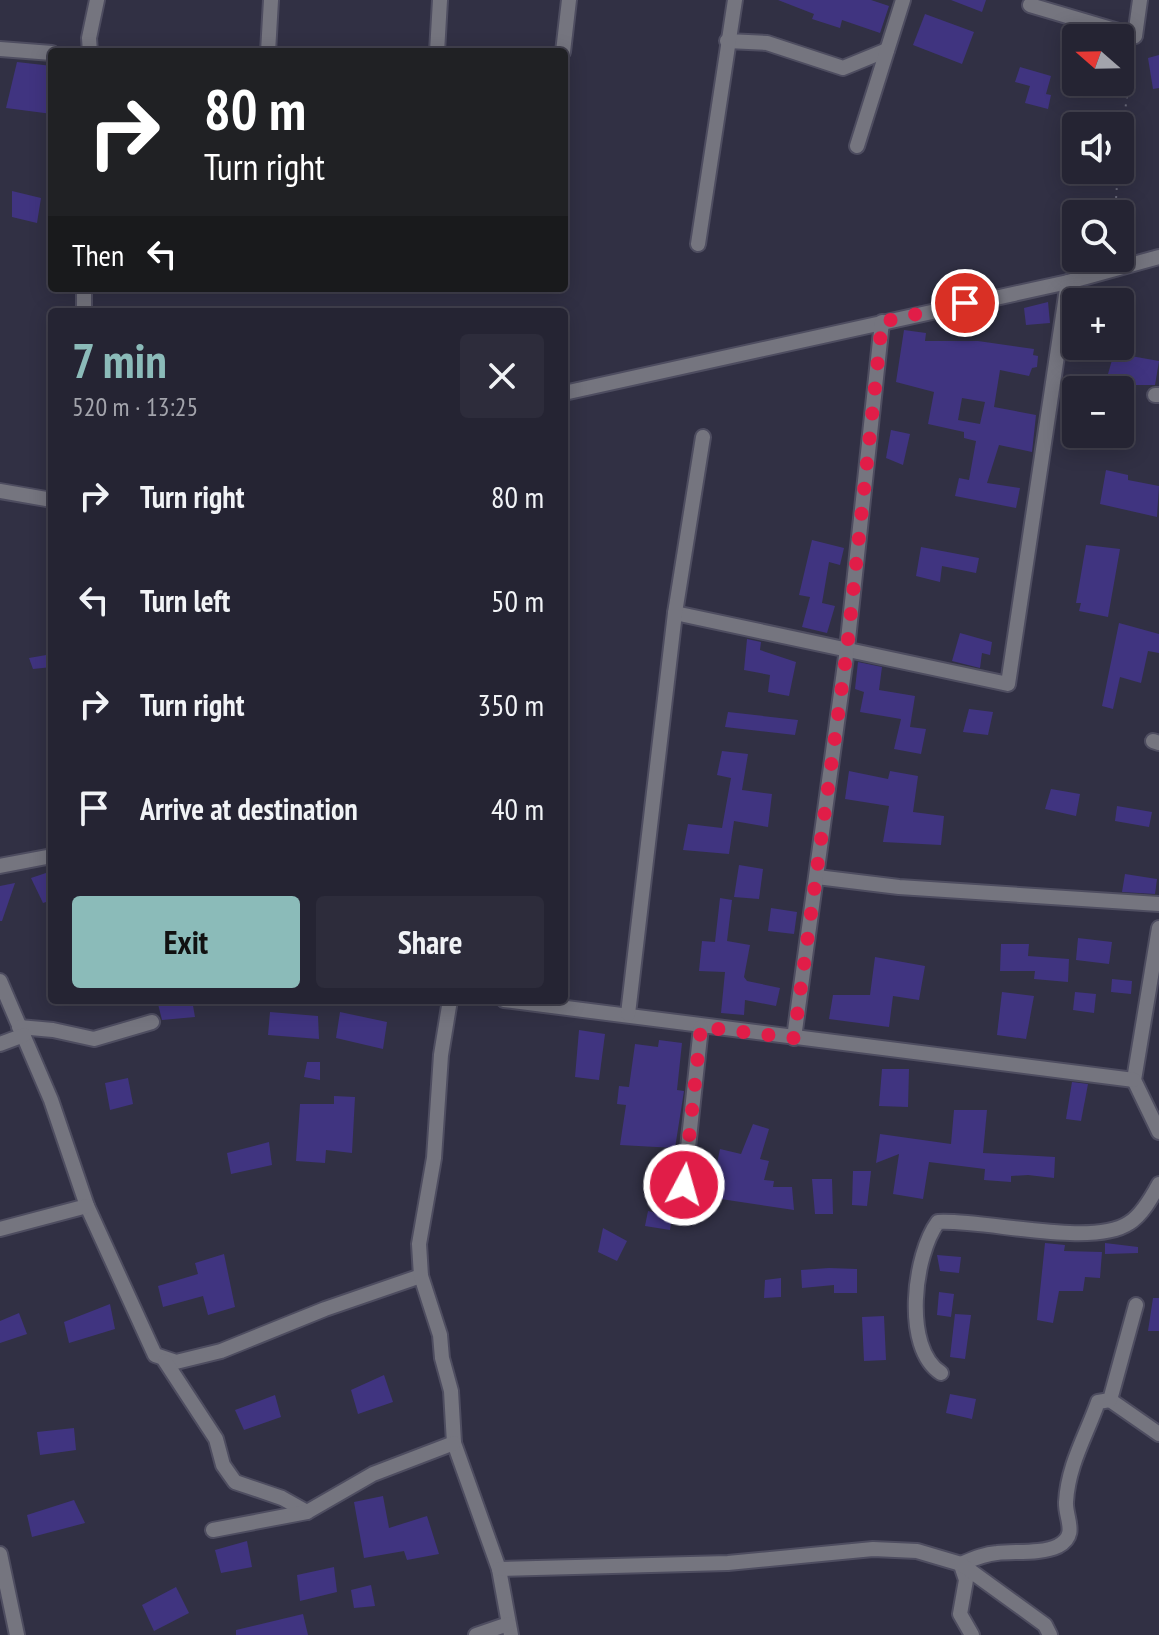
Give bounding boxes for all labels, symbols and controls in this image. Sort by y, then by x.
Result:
north arrow [1062,24,1134,96]
map controls [1062,24,1134,448]
text: 80 m [204,73,306,145]
icon: right [72,80,176,184]
button: sound [1062,112,1134,184]
text: Turn right [204,143,325,190]
button: search [1062,200,1134,272]
icon: left [140,232,184,276]
text: Then [72,235,124,274]
pin [931,269,999,337]
icon: arrive [943,281,987,325]
button: + [1062,288,1134,360]
text: 7 min [72,329,167,391]
button: close [460,334,544,418]
button: − [1062,376,1134,448]
text: 520 m · 13:25 [72,390,198,423]
icon: right [72,474,116,518]
text: Turn right [140,477,244,516]
text: 80 m [491,477,544,516]
icon: left [72,578,116,622]
text: Turn left [140,581,230,620]
text: 50 m [491,581,544,620]
icon: right [72,682,116,726]
text: Turn right [140,685,244,724]
text: 350 m [478,685,544,724]
icon: arrive [72,786,116,830]
text: Arrive at destination [140,789,358,828]
text: 40 m [491,789,544,828]
button: Exit [72,896,300,988]
button: Share [316,896,544,988]
position arrow [642,1143,726,1227]

